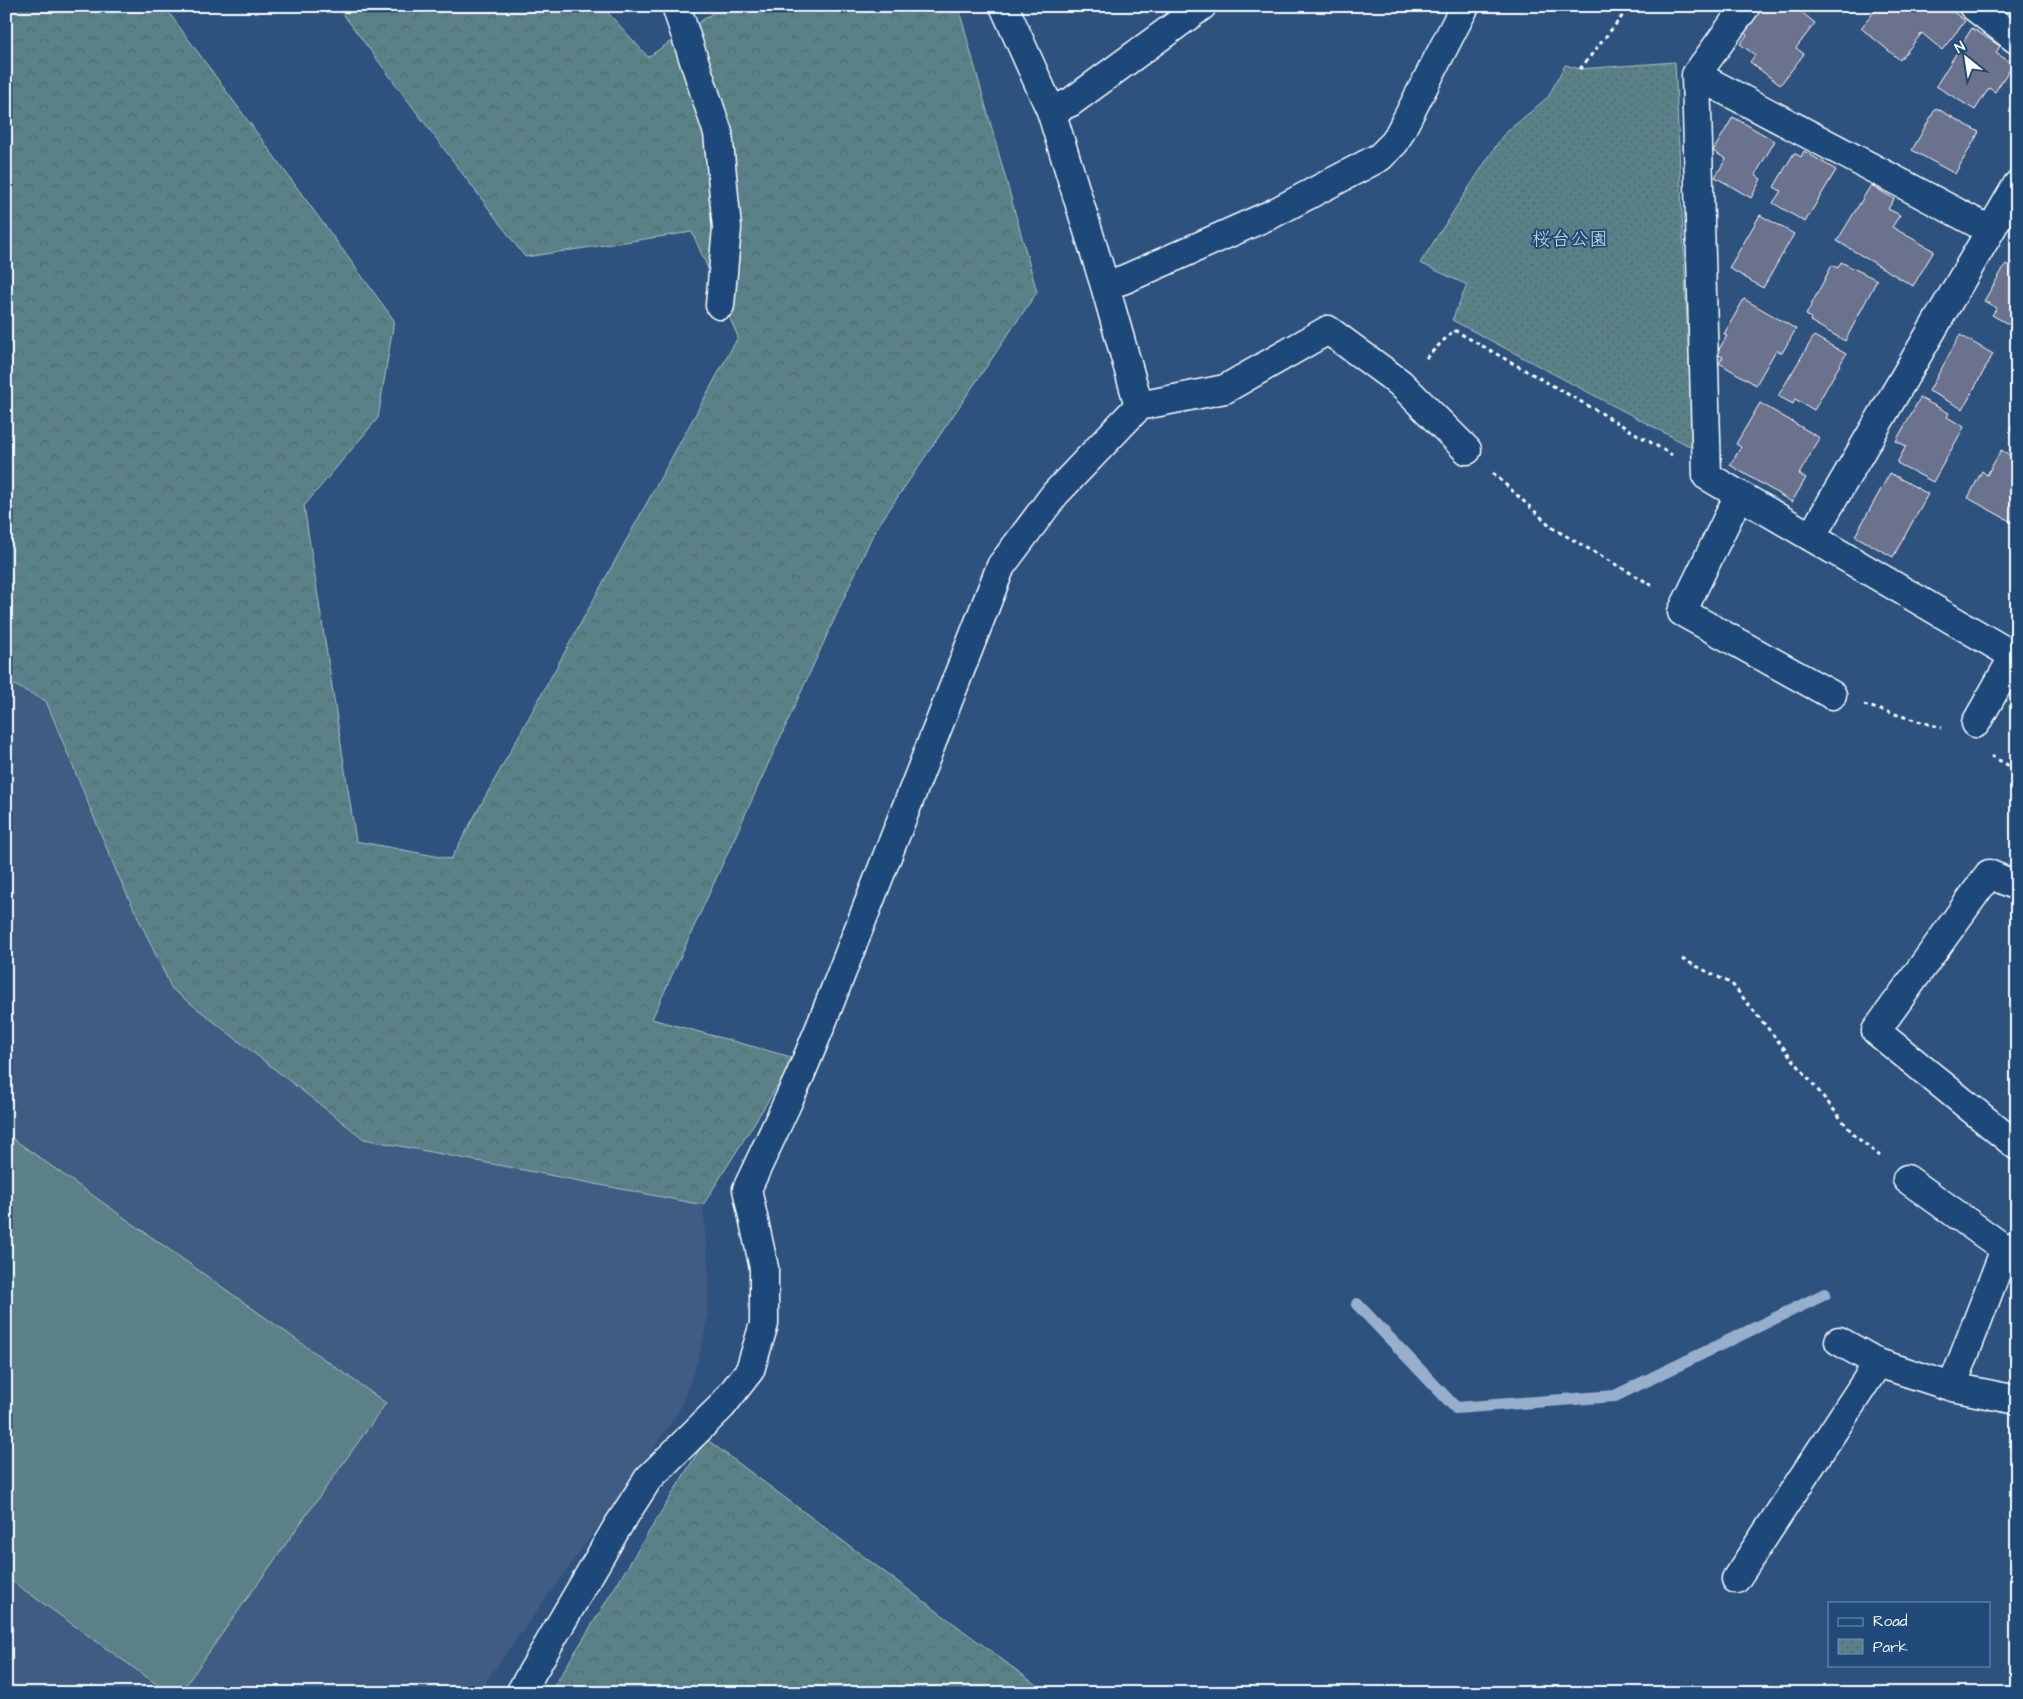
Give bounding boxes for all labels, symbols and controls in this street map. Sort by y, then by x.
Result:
north arrow [1940,32,1990,82]
text: N [1951,37,1969,58]
park label: 桜台公園 [1532,226,1608,253]
legend [1828,1602,1990,1666]
text: Road [1873,1611,1908,1632]
text: Park [1873,1637,1908,1658]

